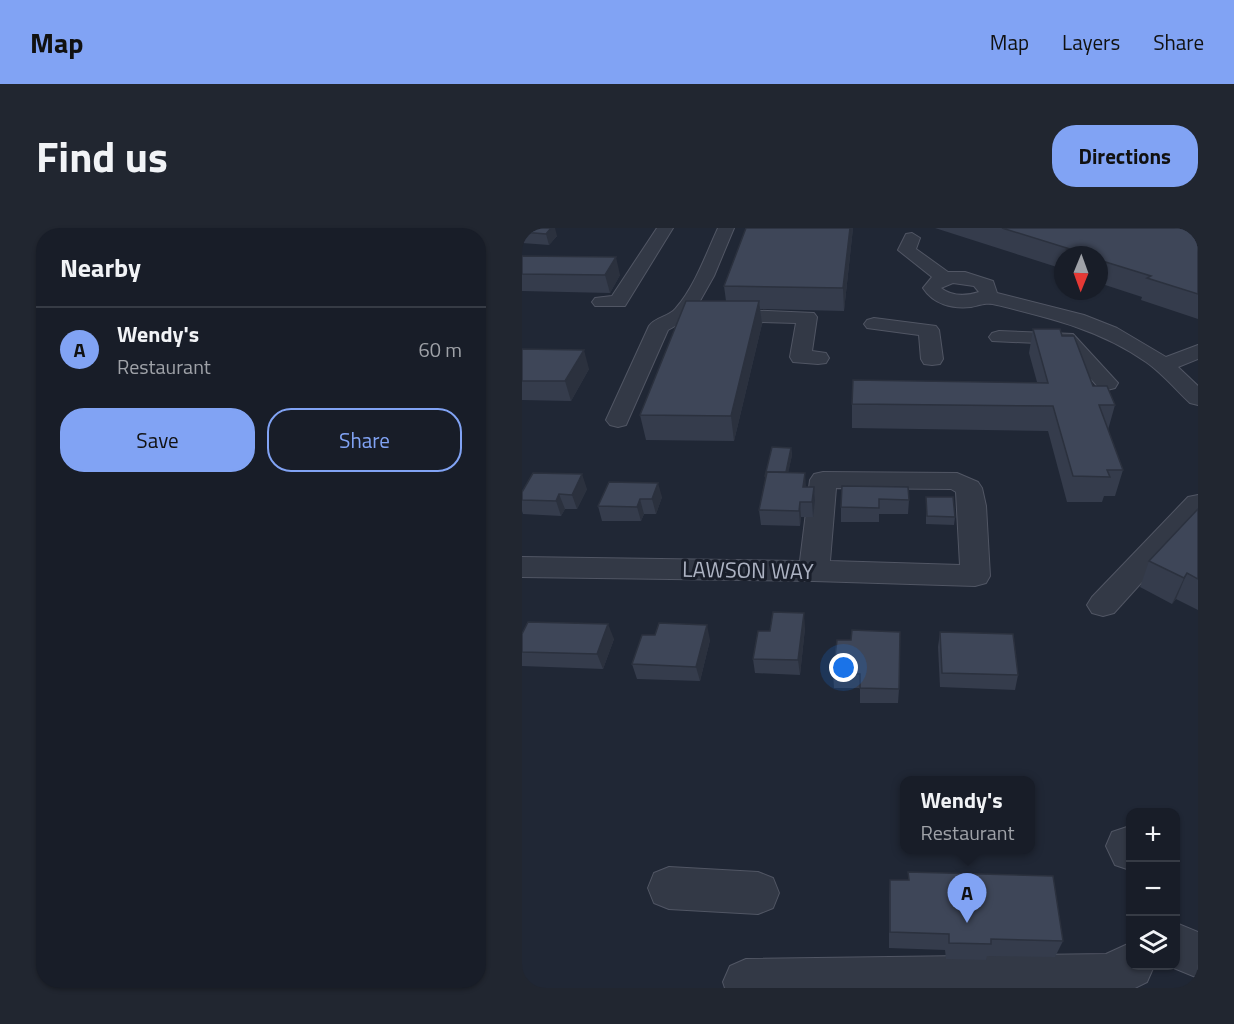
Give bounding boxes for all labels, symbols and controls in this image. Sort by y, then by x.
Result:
text: Map [30,21,84,64]
text: Map [990,26,1029,58]
text: Layers [1062,26,1120,58]
text: Share [1153,26,1204,58]
text: Find us [36,124,168,188]
button: Directions [1052,125,1198,187]
north arrow [1054,246,1108,300]
text: Nearby [60,248,141,287]
text: Wendy's [117,317,199,351]
text: A [73,334,86,365]
text: 60 m [418,334,462,365]
text: Restaurant [117,351,211,382]
button: Save [60,408,255,472]
button: Share [267,408,462,472]
street label: LAWSON WAY [682,552,814,588]
your location [829,653,858,682]
popup [900,776,1035,854]
text: Wendy's [921,783,1003,817]
map controls [1126,808,1180,970]
button: + [1126,808,1180,862]
text: Restaurant [921,817,1014,848]
button: − [1126,862,1180,916]
pin: A [948,874,986,923]
button: layers [1126,916,1180,970]

